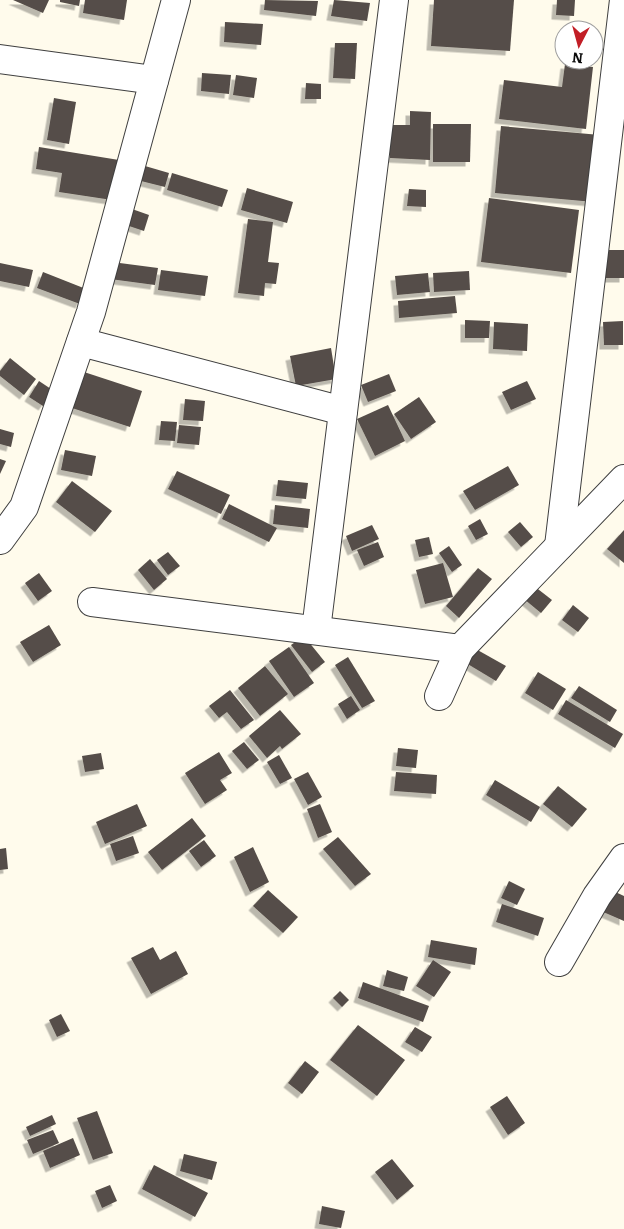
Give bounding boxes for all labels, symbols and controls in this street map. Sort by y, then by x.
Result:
north arrow [554,20,604,70]
text: N [571,48,584,66]

